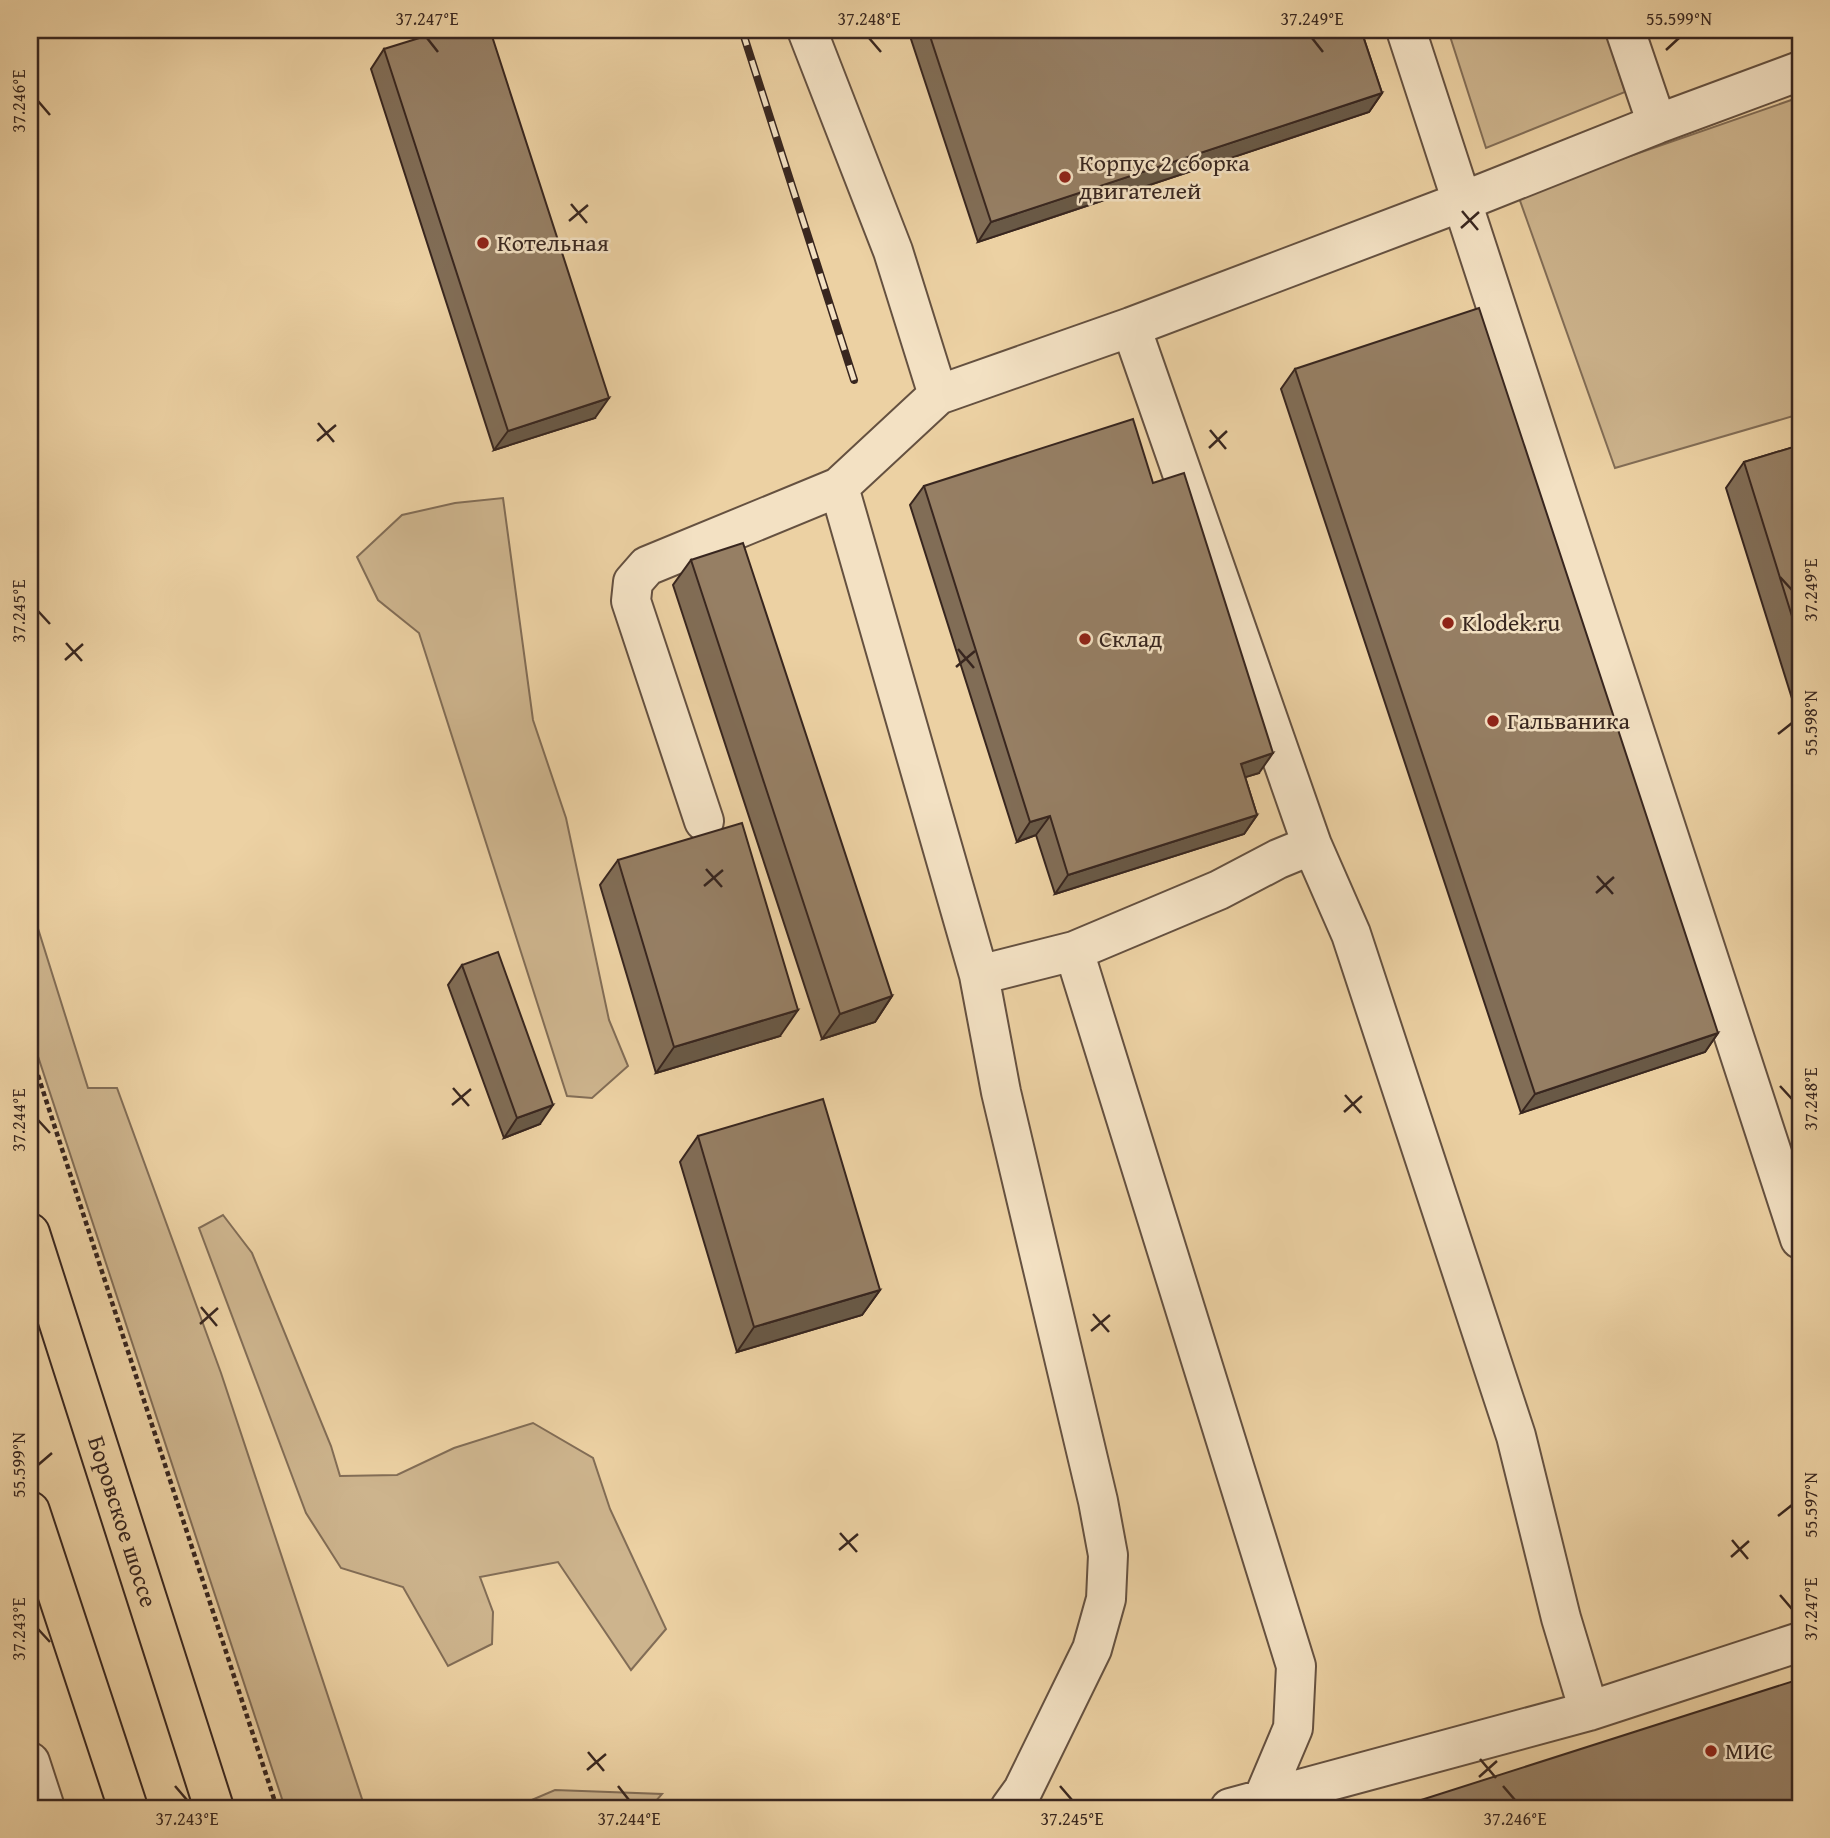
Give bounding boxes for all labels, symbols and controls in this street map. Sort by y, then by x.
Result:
text: 37.247°E [395,5,459,32]
text: 37.248°E [837,5,901,32]
text: 37.249°E [1280,5,1344,32]
text: 55.599°N [1646,5,1712,32]
text: 37.246°E [5,69,32,133]
place label: Корпус 2 сборка двигателей [1079,145,1250,208]
marker: Корпус 2 сборка двигателей [1057,169,1073,185]
place label: Котельная [497,225,609,260]
marker: Котельная [475,235,491,251]
text: 37.249°E [1797,558,1824,622]
text: 37.245°E [5,579,32,643]
place label: Klodek.ru [1462,605,1560,640]
marker: Klodek.ru [1440,615,1456,631]
place label: Склад [1099,621,1162,656]
marker: Склад [1077,631,1093,647]
text: 55.598°N [1797,690,1824,756]
place label: Гальваника [1507,703,1630,738]
marker: Гальваника [1485,713,1501,729]
text: 37.248°E [1797,1067,1824,1131]
text: 37.244°E [5,1088,32,1152]
street label: Боровское шоссе [79,1431,167,1611]
text: 55.599°N [5,1432,32,1498]
text: 55.597°N [1797,1472,1824,1538]
text: 37.247°E [1797,1577,1824,1641]
text: 37.243°E [5,1597,32,1661]
place label: МИС [1725,1733,1773,1768]
marker: МИС [1703,1743,1719,1759]
text: 37.243°E [155,1805,219,1832]
text: 37.244°E [597,1805,661,1832]
text: 37.245°E [1040,1805,1104,1832]
text: 37.246°E [1483,1805,1547,1832]

